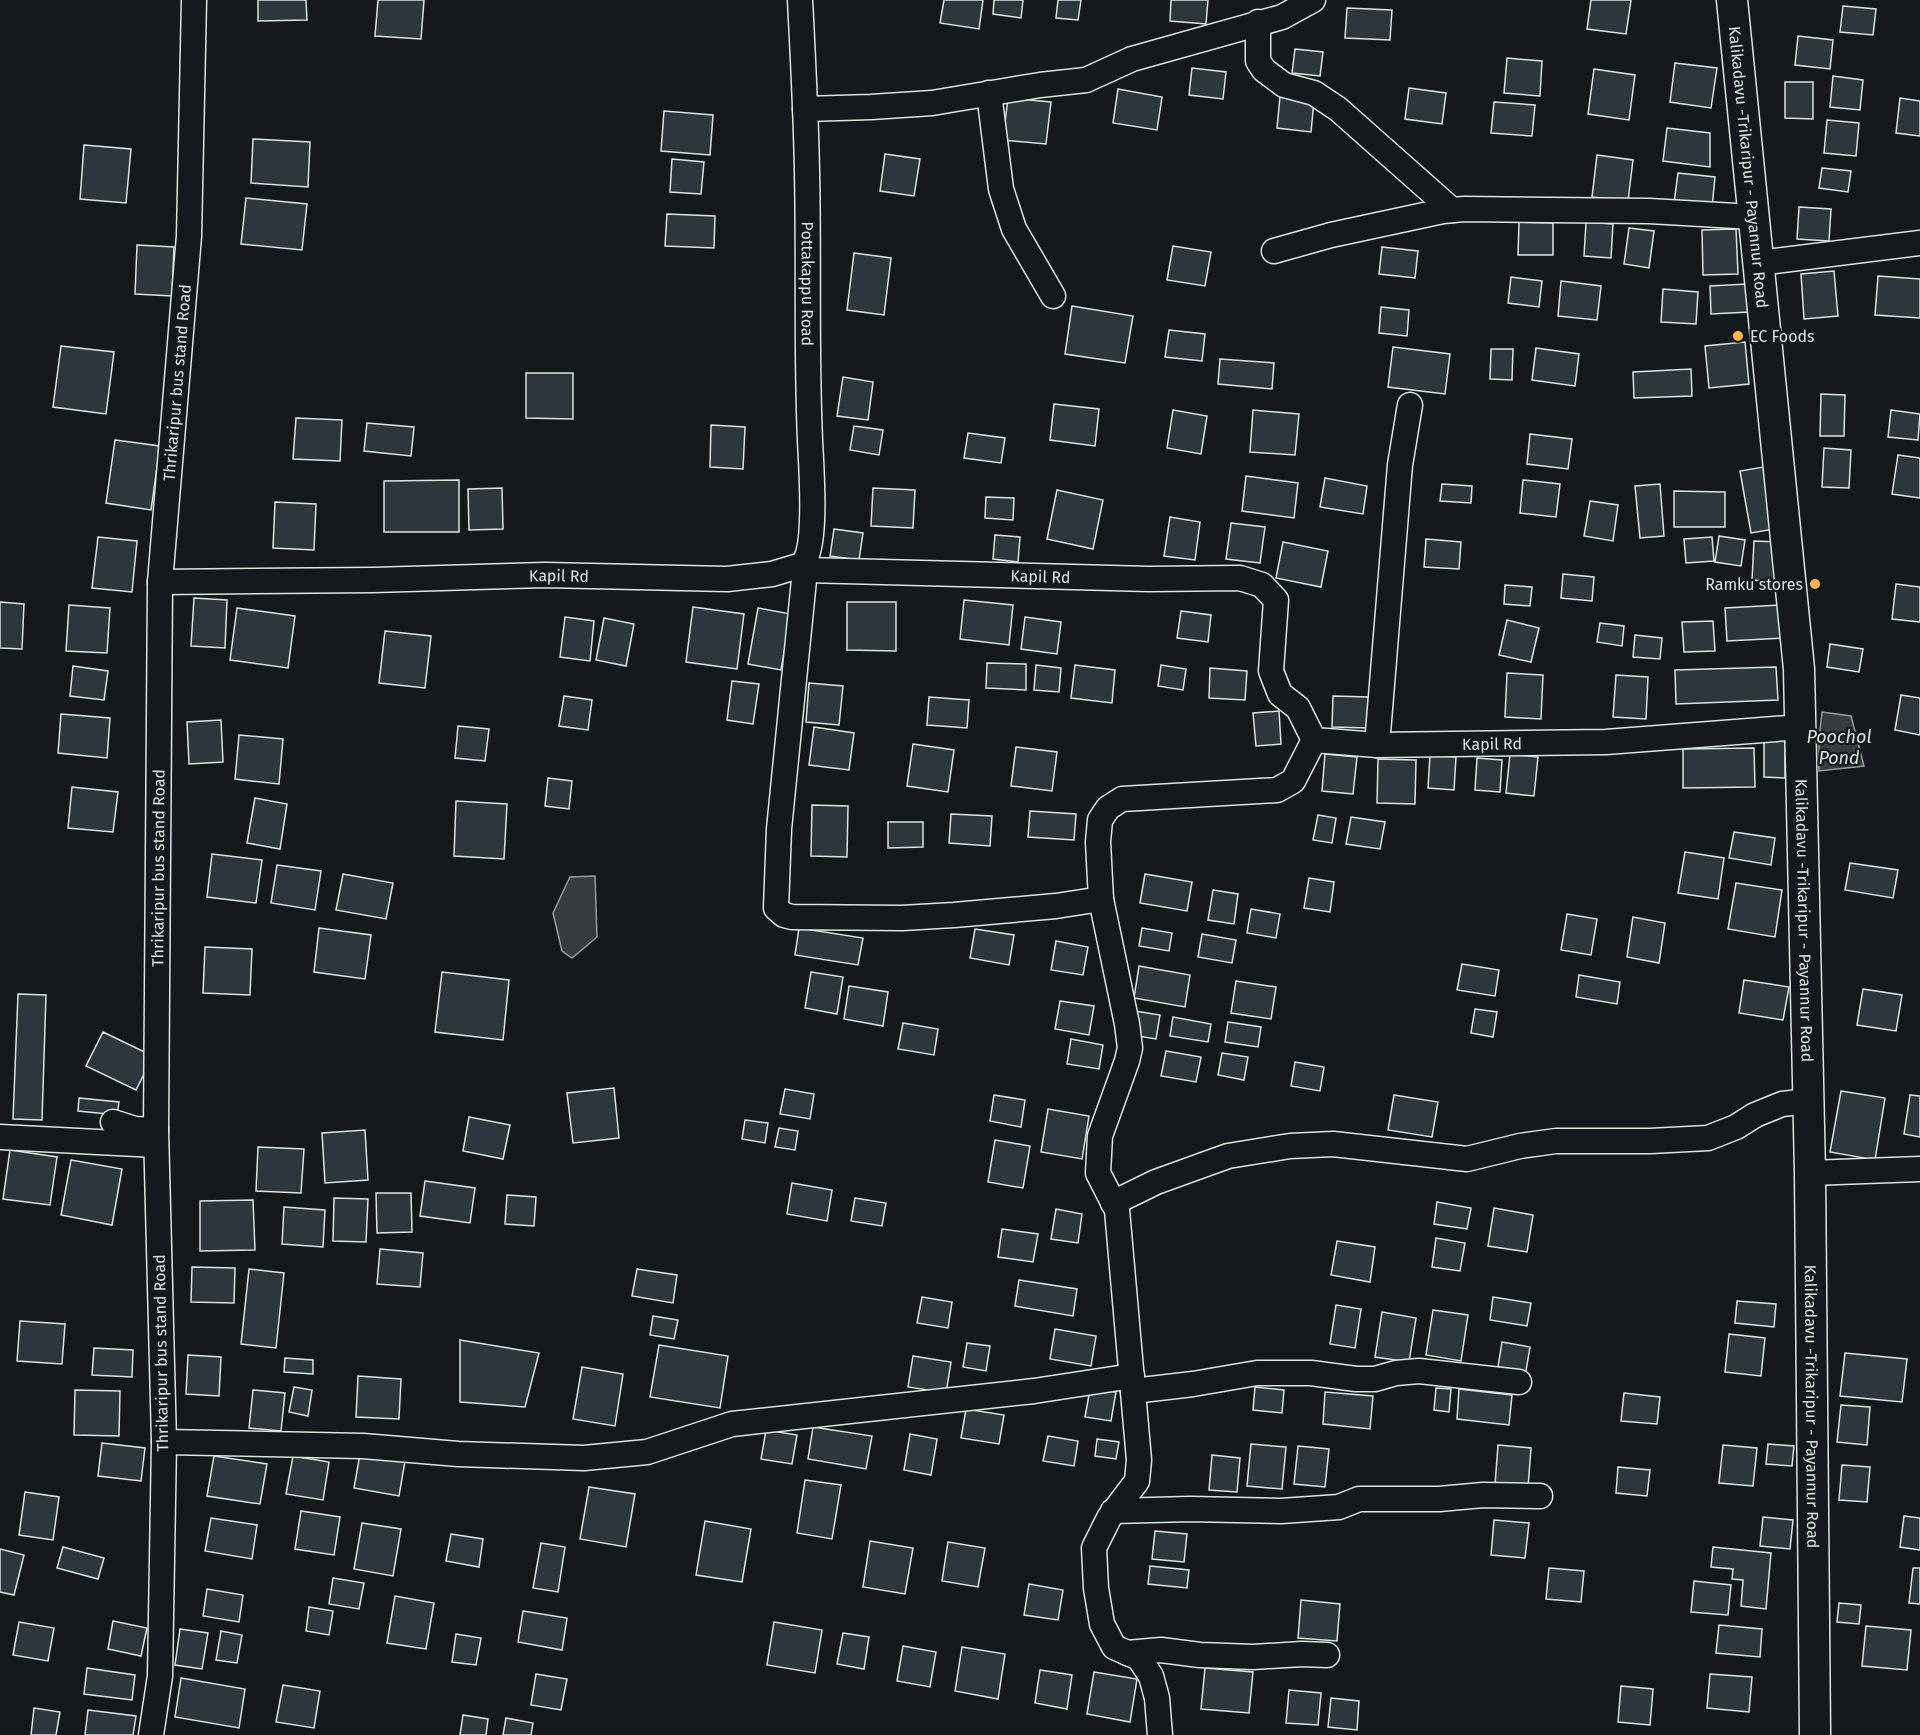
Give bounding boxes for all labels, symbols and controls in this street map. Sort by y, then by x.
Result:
street label: Kalikadavu -Trikaripur - Payannur Road [1725,25,1772,309]
street label: Pottakappu Road [798,222,817,346]
street label: Thrikaripur bus stand Road [159,283,194,482]
place label: EC Foods [1750,327,1815,346]
marker: EC Foods [1731,329,1745,343]
street label: Kapil Rd [529,565,589,585]
street label: Kapil Rd [1010,566,1071,586]
place label: Ramku stores [1705,575,1803,594]
marker: Ramku stores [1808,577,1822,591]
water label: Poochol Pond [1806,726,1872,769]
street label: Kapil Rd [1462,734,1522,753]
street label: Thrikaripur bus stand Road [148,769,168,967]
street label: Kalikadavu -Trikaripur - Payannur Road [1792,779,1817,1062]
street label: Thrikaripur bus stand Road [150,1254,172,1452]
street label: Kalikadavu -Trikaripur - Payannur Road [1801,1265,1823,1548]

